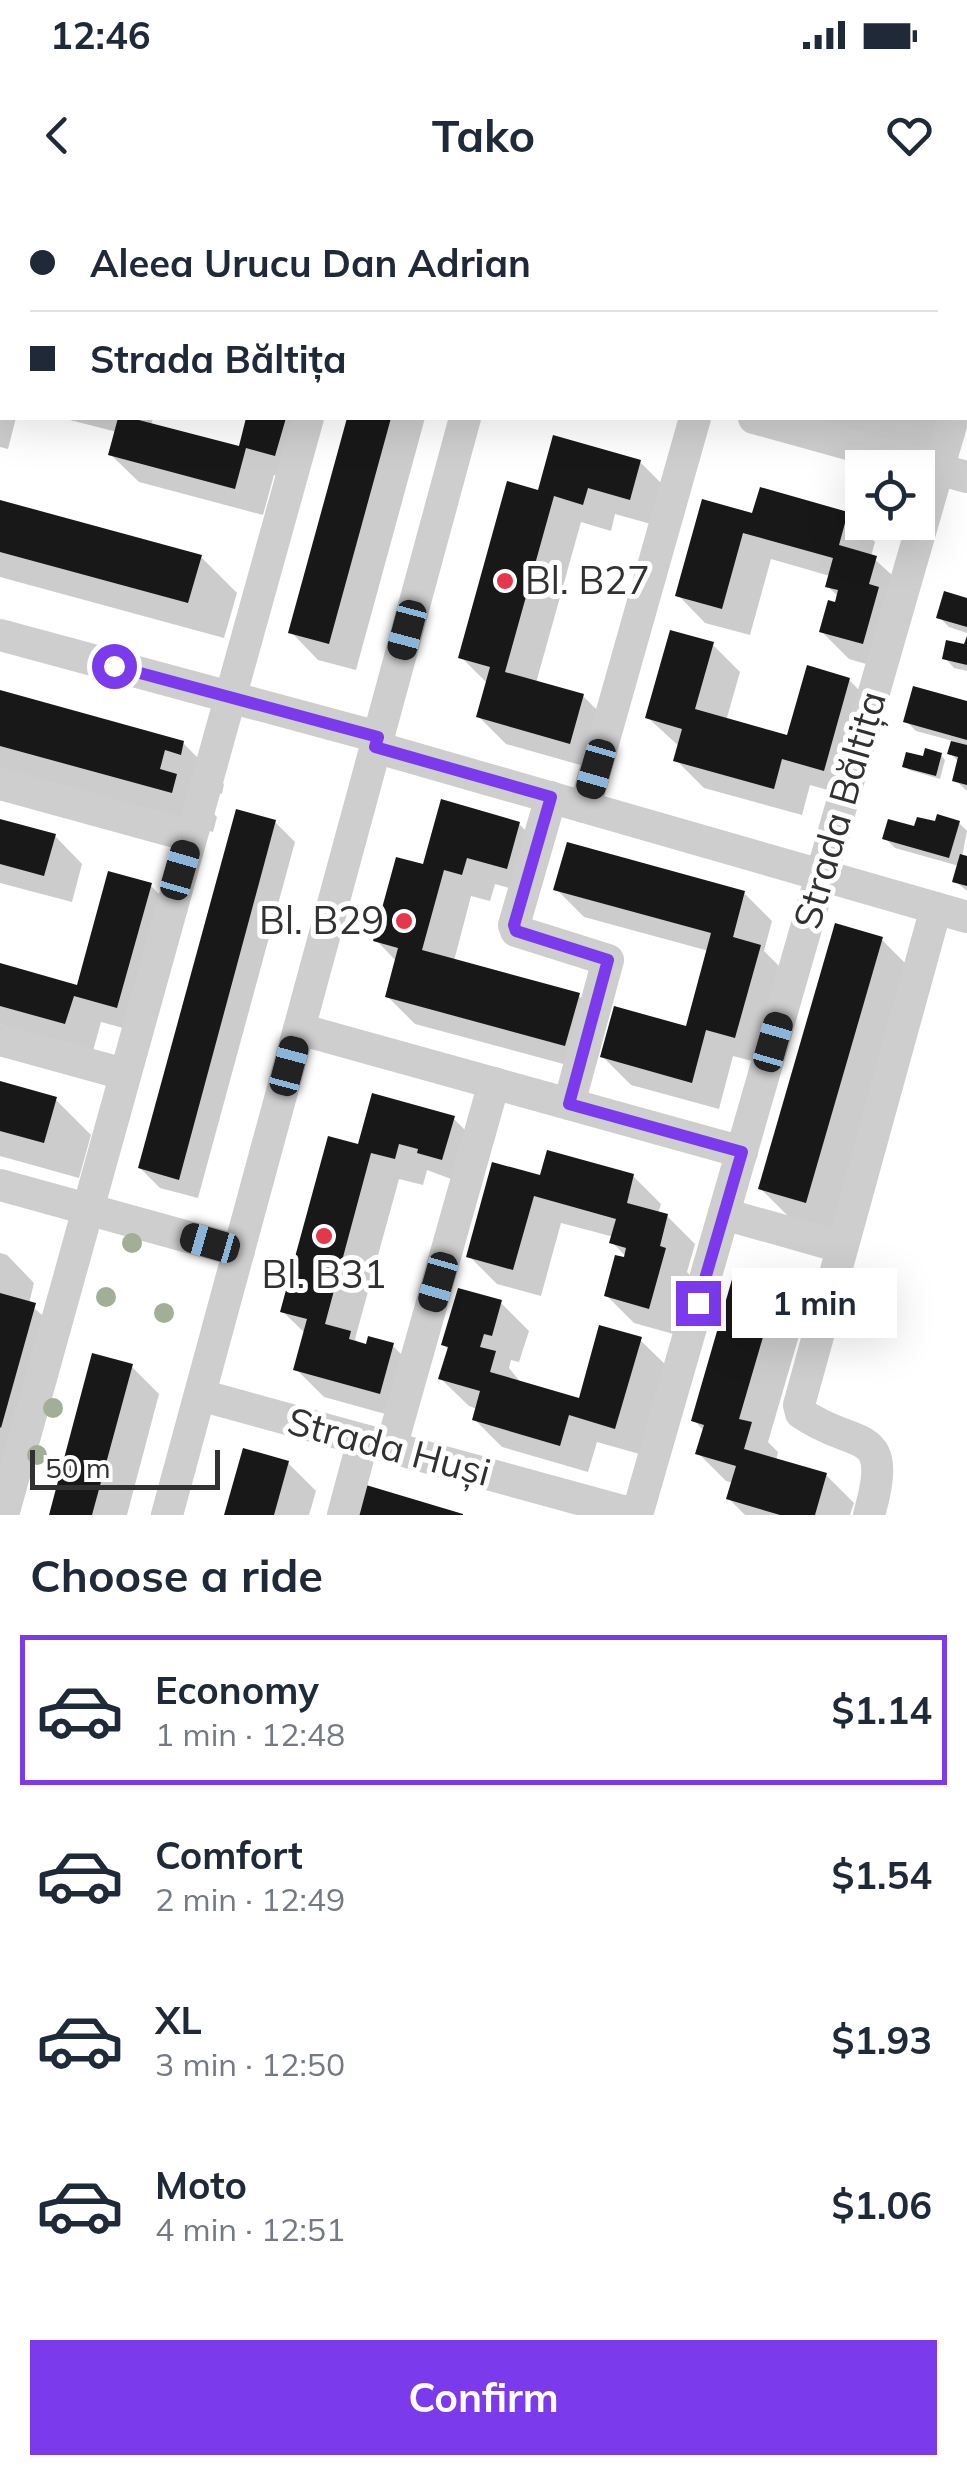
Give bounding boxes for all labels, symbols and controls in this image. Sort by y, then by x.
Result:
text: 12:46 [50,11,151,59]
text: Tako [432,107,535,163]
icon: back [30,108,85,163]
icon: heart [882,108,937,163]
text: Aleea Urucu Dan Adrian [90,239,531,287]
text: Strada Băltița [90,335,347,383]
map controls [845,450,935,540]
button: locate [845,450,935,540]
place label: Bl. B27 [525,556,650,604]
marker: Bl. B27 [494,570,516,592]
car [385,597,429,663]
route start [92,644,137,689]
street label: Strada Băltița [782,685,897,934]
car [573,736,619,802]
car [157,837,203,903]
place label: Bl. B29 [259,896,384,944]
marker: Bl. B29 [393,910,415,932]
car [750,1009,796,1075]
car [267,1033,311,1099]
car [177,1220,243,1266]
marker: Bl. B31 [313,1225,335,1247]
car [415,1249,461,1315]
place label: Bl. B31 [262,1250,386,1298]
callout: 1 min [733,1268,898,1338]
route end [676,1281,721,1326]
text: 1 min [772,1283,857,1323]
street label: Strada Huși [282,1396,496,1497]
scale bar [30,1445,220,1490]
text: 50 m [45,1450,111,1485]
text: Choose a ride [30,1547,323,1603]
icon: car [35,1665,125,1755]
text: Economy [155,1666,319,1714]
text: $1.14 [831,1686,932,1734]
text: 1 min · 12:48 [155,1714,345,1754]
icon: car [35,1830,125,1920]
text: Comfort [155,1831,303,1879]
text: $1.54 [831,1851,932,1899]
text: 2 min · 12:49 [155,1879,345,1919]
icon: car [35,1995,125,2085]
text: XL [155,1996,202,2044]
text: $1.93 [831,2016,932,2064]
text: 3 min · 12:50 [155,2044,345,2084]
icon: car [35,2160,125,2250]
text: Moto [155,2161,247,2209]
text: $1.06 [831,2181,932,2229]
text: 4 min · 12:51 [155,2209,345,2249]
button: Confirm [30,2340,937,2455]

